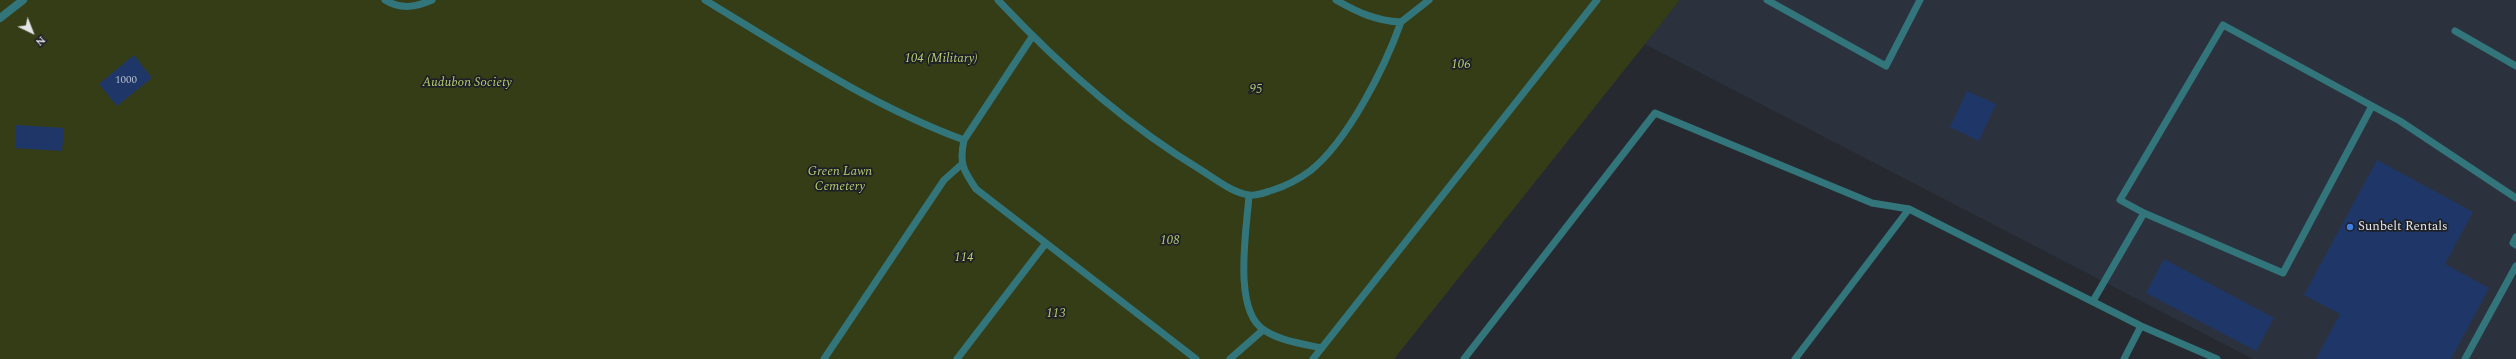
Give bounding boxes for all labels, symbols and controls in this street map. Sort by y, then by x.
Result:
north arrow [12,12,52,52]
text: N [31,32,50,50]
park label: 104 (Military) [905,51,977,67]
park label: 106 [1451,57,1471,73]
house number: 1000 [115,74,137,88]
park label: Audubon Society [422,75,512,91]
park label: 95 [1250,82,1262,98]
park label: Green Lawn Cemetery [808,164,872,195]
place label: Sunbelt Rentals [2358,219,2448,235]
marker: Sunbelt Rentals [2345,222,2355,232]
park label: 108 [1160,233,1180,249]
park label: 114 [954,250,974,266]
park label: 113 [1046,306,1066,322]

